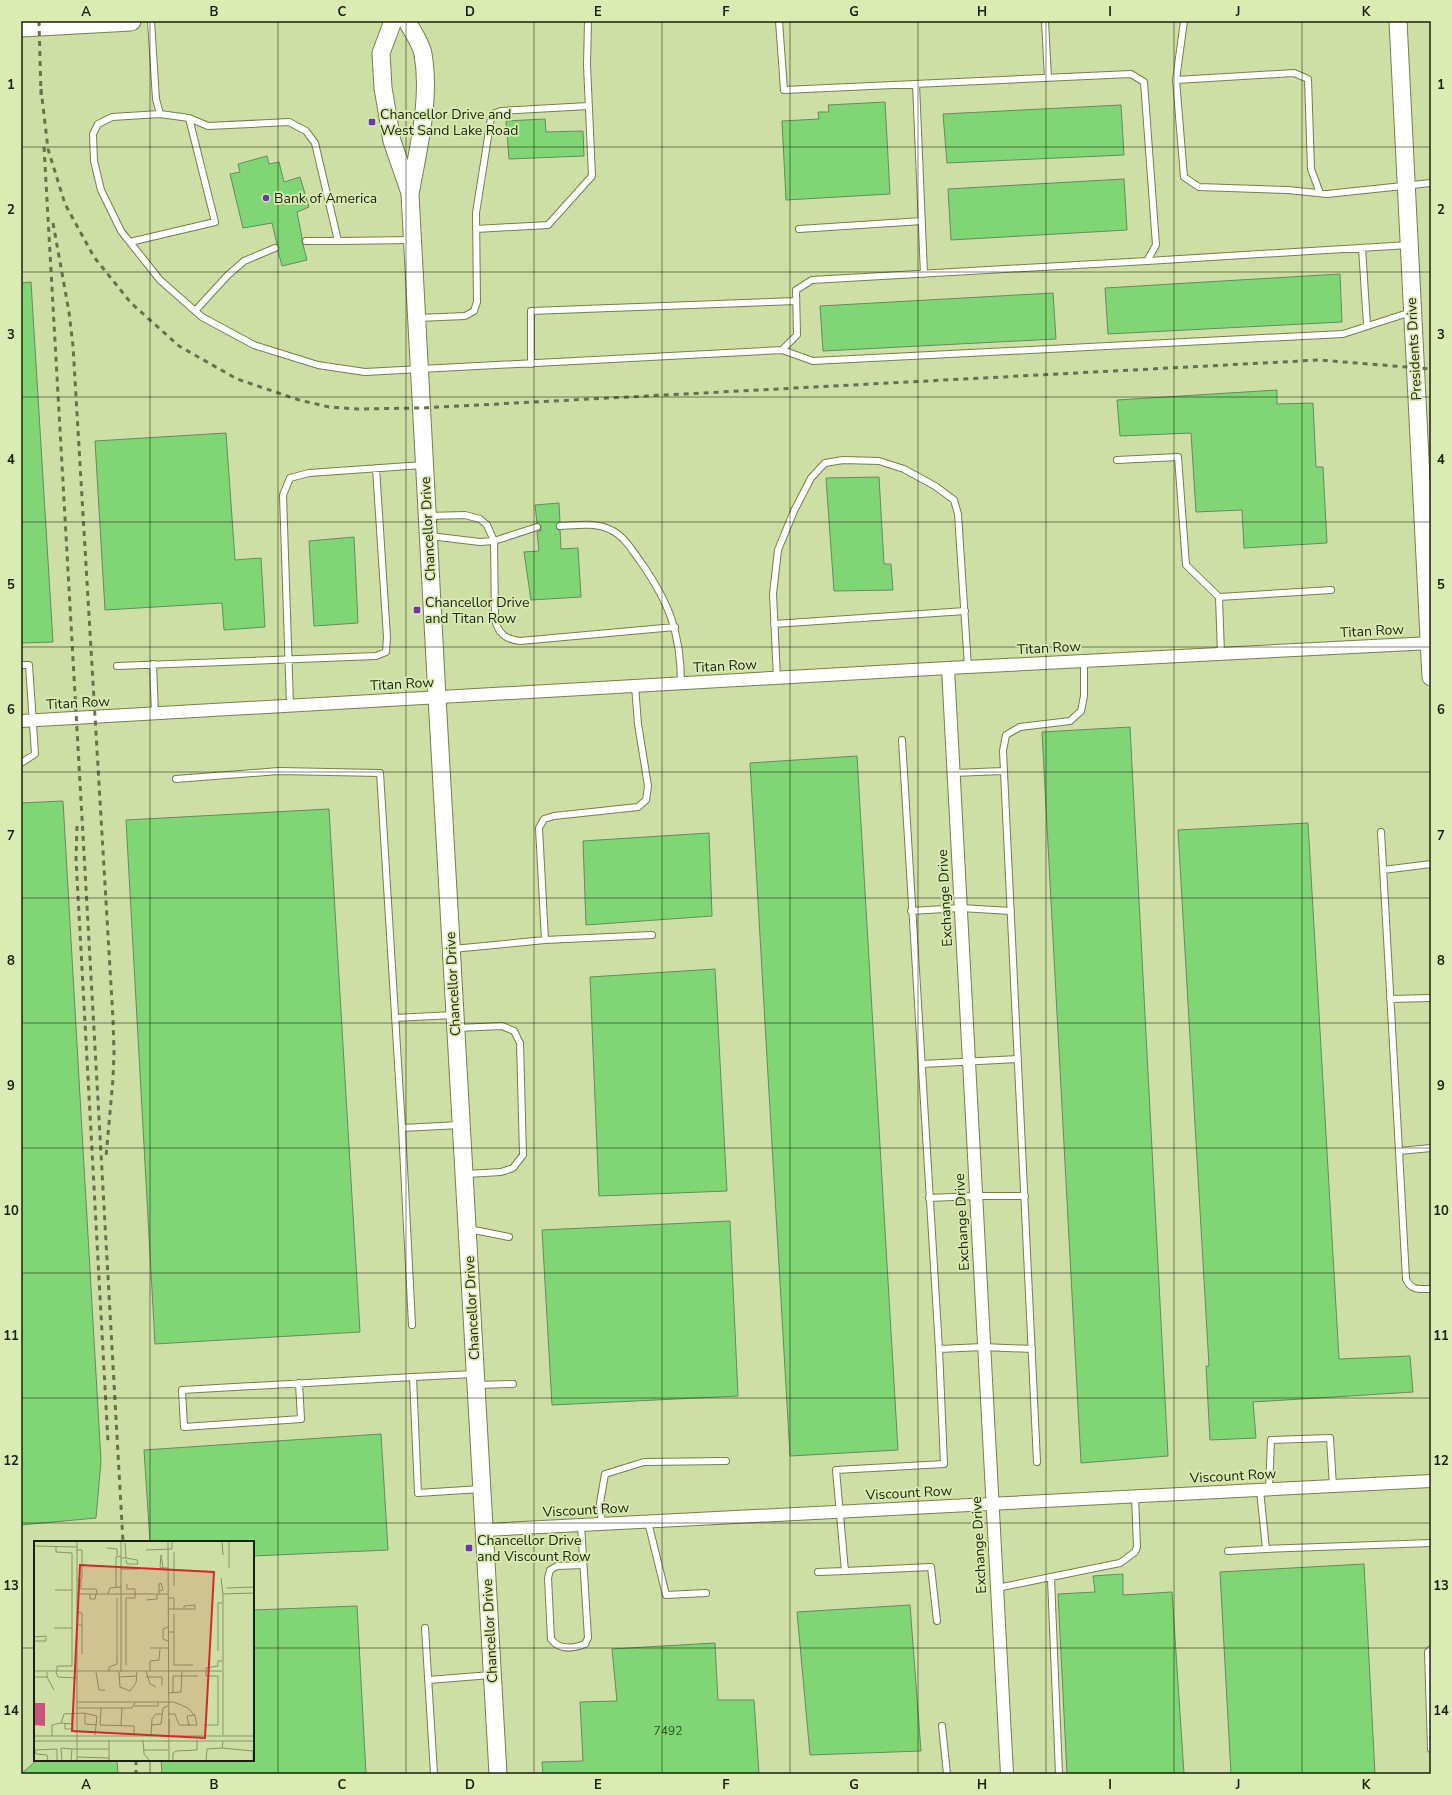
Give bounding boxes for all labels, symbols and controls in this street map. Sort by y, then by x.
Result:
text: A [81,3,91,21]
text: B [210,3,219,21]
text: C [338,3,347,21]
text: D [465,3,475,21]
text: E [594,3,602,21]
text: F [722,3,730,21]
text: G [849,3,859,21]
text: H [977,3,987,21]
text: I [1108,3,1112,21]
text: J [1235,3,1240,21]
text: K [1362,3,1371,21]
text: 1 [7,76,15,94]
text: 1 [1437,76,1445,94]
place label: Chancellor Drive and West Sand Lake Road [380,105,518,140]
marker: Chancellor Drive and West Sand Lake Road [367,117,377,127]
place label: Bank of America [274,189,377,208]
marker: Bank of America [261,193,271,203]
text: 2 [7,201,15,219]
text: 2 [1437,201,1445,219]
street label: Presidents Drive [1402,297,1426,401]
text: 3 [7,326,15,344]
text: 3 [1437,326,1445,344]
text: 4 [7,451,15,469]
text: 4 [1437,451,1445,469]
street label: Chancellor Drive [416,476,440,582]
text: 5 [7,576,15,594]
text: 5 [1437,576,1445,594]
place label: Chancellor Drive and Titan Row [425,593,529,628]
marker: Chancellor Drive and Titan Row [412,605,422,615]
street label: Titan Row [1339,620,1405,642]
street label: Titan Row [1016,637,1082,659]
street label: Titan Row [692,655,758,677]
street label: Titan Row [369,673,435,695]
street label: Titan Row [45,692,111,714]
text: 6 [7,701,15,719]
text: 6 [1437,701,1445,719]
text: 7 [7,827,15,845]
text: 7 [1437,827,1445,845]
street label: Exchange Drive [933,849,957,947]
street label: Chancellor Drive [441,931,465,1037]
text: 8 [7,952,15,970]
text: 8 [1437,952,1445,970]
text: 9 [7,1077,15,1095]
text: 9 [1437,1077,1445,1095]
street label: Exchange Drive [950,1173,974,1271]
text: 10 [3,1202,19,1220]
text: 10 [1433,1202,1449,1220]
street label: Chancellor Drive [460,1255,484,1361]
text: 11 [3,1327,19,1345]
text: 11 [1433,1327,1449,1345]
text: 12 [3,1452,19,1470]
text: 12 [1433,1452,1449,1470]
street label: Viscount Row [1188,1464,1277,1488]
street label: Viscount Row [864,1481,953,1505]
street label: Exchange Drive [967,1496,991,1594]
street label: Viscount Row [541,1498,630,1522]
place label: Chancellor Drive and Viscount Row [477,1531,591,1566]
inset map [34,1541,254,1761]
marker: Chancellor Drive and Viscount Row [464,1543,474,1553]
text: 13 [3,1577,19,1595]
text: 13 [1433,1577,1449,1595]
street label: Chancellor Drive [478,1578,502,1684]
text: 14 [3,1702,19,1720]
text: 14 [1433,1702,1449,1720]
house number: 7492 [654,1723,682,1739]
text: A [81,1776,91,1794]
text: B [210,1776,219,1794]
text: C [338,1776,347,1794]
text: D [465,1776,475,1794]
text: E [594,1776,602,1794]
text: F [722,1776,730,1794]
text: G [849,1776,859,1794]
text: H [977,1776,987,1794]
text: I [1108,1776,1112,1794]
text: J [1235,1776,1240,1794]
text: K [1362,1776,1371,1794]

